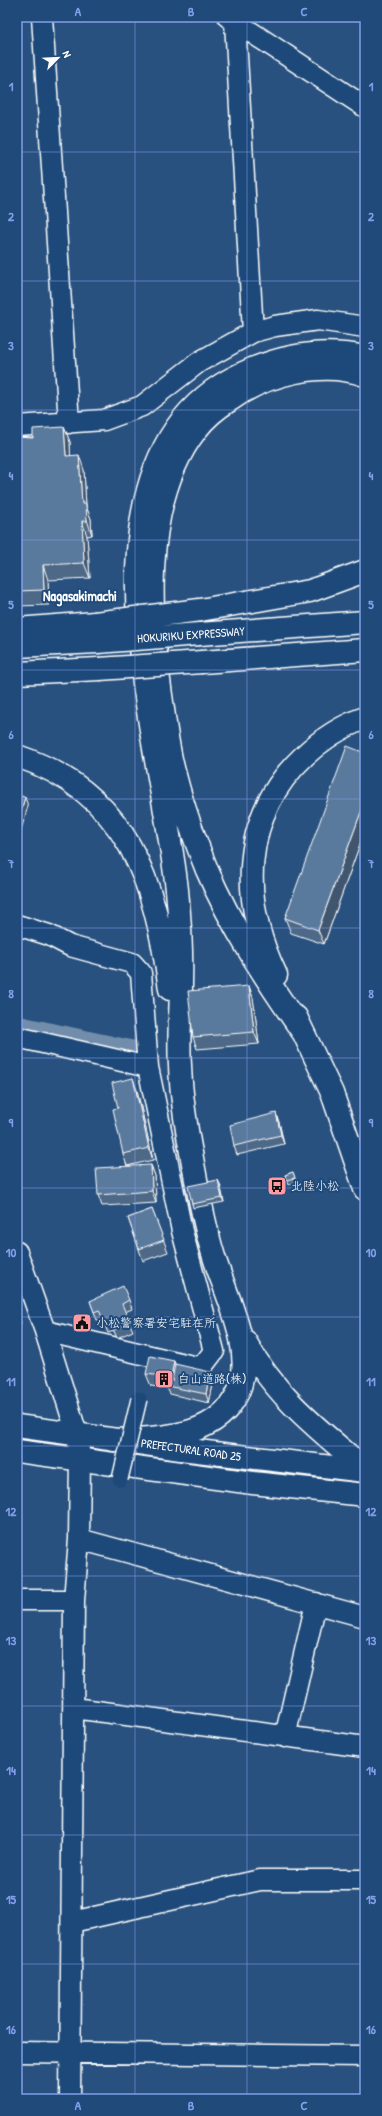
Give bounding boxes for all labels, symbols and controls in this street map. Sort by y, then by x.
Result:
text: A [75,2,82,20]
text: B [188,2,195,20]
text: C [300,2,308,20]
north arrow [38,38,78,78]
text: N [60,48,75,60]
text: 1 [9,77,14,95]
text: 1 [369,77,374,95]
text: 2 [8,207,15,225]
text: 2 [368,207,375,225]
text: 3 [8,336,14,354]
text: 3 [368,336,374,354]
text: 4 [9,466,14,484]
text: 4 [369,466,374,484]
district label: Nagasakimachi [43,586,117,607]
text: 5 [8,595,14,613]
text: 5 [368,595,374,613]
street label: HOKURIKU EXPRESSWAY [137,622,246,647]
text: 6 [8,725,14,743]
text: 6 [368,725,374,743]
text: 7 [7,854,15,872]
text: 7 [367,854,375,872]
text: 8 [8,984,14,1002]
text: 8 [368,984,374,1002]
text: 9 [9,1113,14,1131]
text: 9 [369,1113,374,1131]
bus stop icon: 北陸小松 [266,1175,288,1197]
place label: 北陸小松 [291,1177,339,1194]
text: 10 [6,1243,16,1261]
text: 10 [366,1243,376,1261]
public building icon: 小松警察署安宅駐在所 [71,1312,93,1334]
place label: 小松警察署安宅駐在所 [96,1314,216,1331]
building icon: 白山道路(株) [153,1368,175,1390]
place label: 白山道路(株) [178,1370,246,1387]
text: 11 [6,1372,16,1390]
text: 11 [366,1372,376,1390]
street label: PREFECTURAL ROAD 25 [140,1434,242,1465]
text: 12 [6,1502,17,1520]
text: 12 [366,1502,377,1520]
text: 13 [6,1631,16,1649]
text: 13 [366,1631,376,1649]
text: 14 [6,1761,16,1779]
text: 14 [366,1761,376,1779]
text: 15 [6,1890,17,1908]
text: 15 [366,1890,377,1908]
text: 16 [6,2020,17,2038]
text: 16 [366,2020,377,2038]
text: A [75,2096,82,2114]
text: B [188,2096,195,2114]
text: C [300,2096,308,2114]

